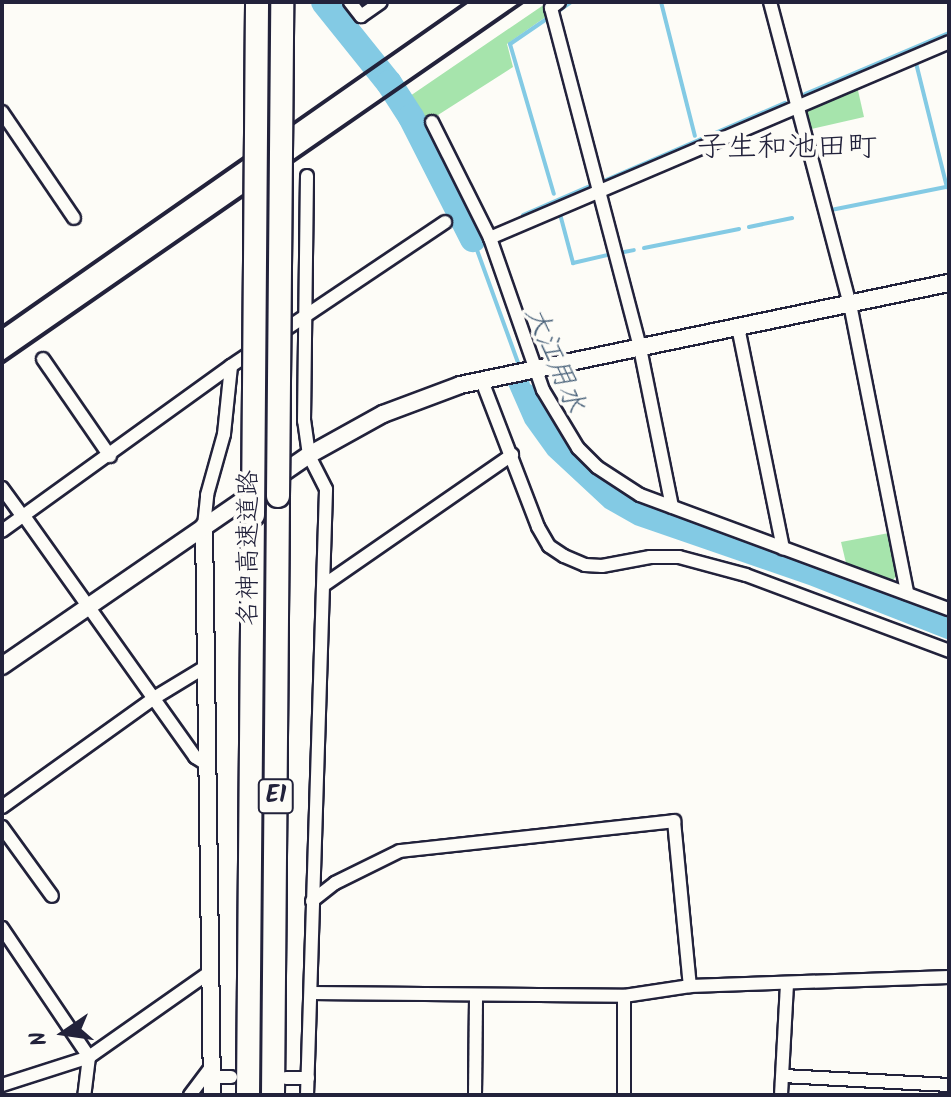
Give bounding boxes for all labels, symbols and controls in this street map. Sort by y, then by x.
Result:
district label: 子生和池田町 [697,130,877,166]
water label: 大江用水 [517,302,591,418]
street label: 名神高速道路 [234,470,266,626]
road number: E1 [256,776,296,816]
north arrow [24,993,104,1073]
text: N [22,1028,59,1049]

